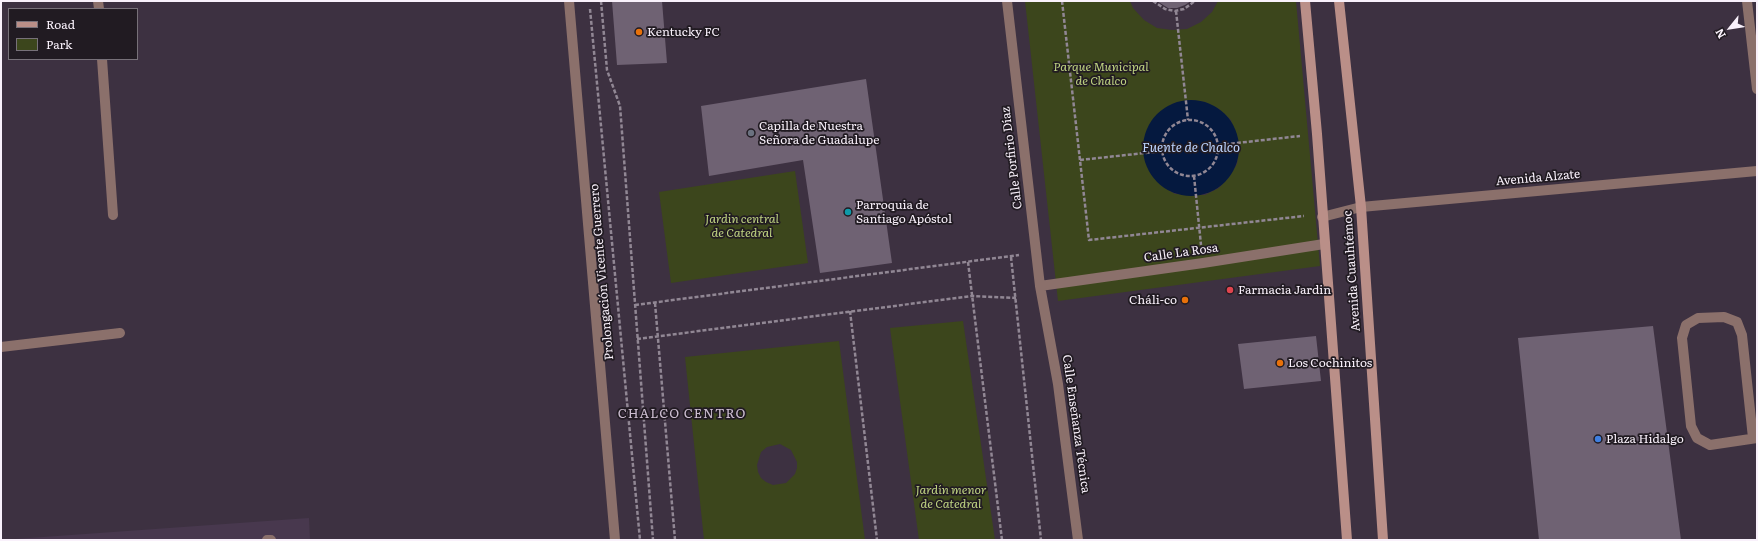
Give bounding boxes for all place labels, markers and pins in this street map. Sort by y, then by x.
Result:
place label: Kentucky FC [647,25,720,39]
marker: Kentucky FC [634,27,644,37]
place label: Capilla de Nuestra Señora de Guadalupe [759,119,879,147]
marker: Capilla de Nuestra Señora de Guadalupe [746,128,756,138]
place label: Parroquia de Santiago Apóstol [856,198,952,226]
marker: Parroquia de Santiago Apóstol [843,207,853,217]
place label: Farmacia Jardin [1238,283,1331,297]
marker: Farmacia Jardin [1225,285,1235,295]
place label: Cháli-co [1129,293,1177,307]
marker: Cháli-co [1180,295,1190,305]
place label: Los Cochinitos [1288,356,1372,370]
marker: Los Cochinitos [1275,358,1285,368]
place label: Plaza Hidalgo [1606,432,1684,446]
marker: Plaza Hidalgo [1593,434,1603,444]

